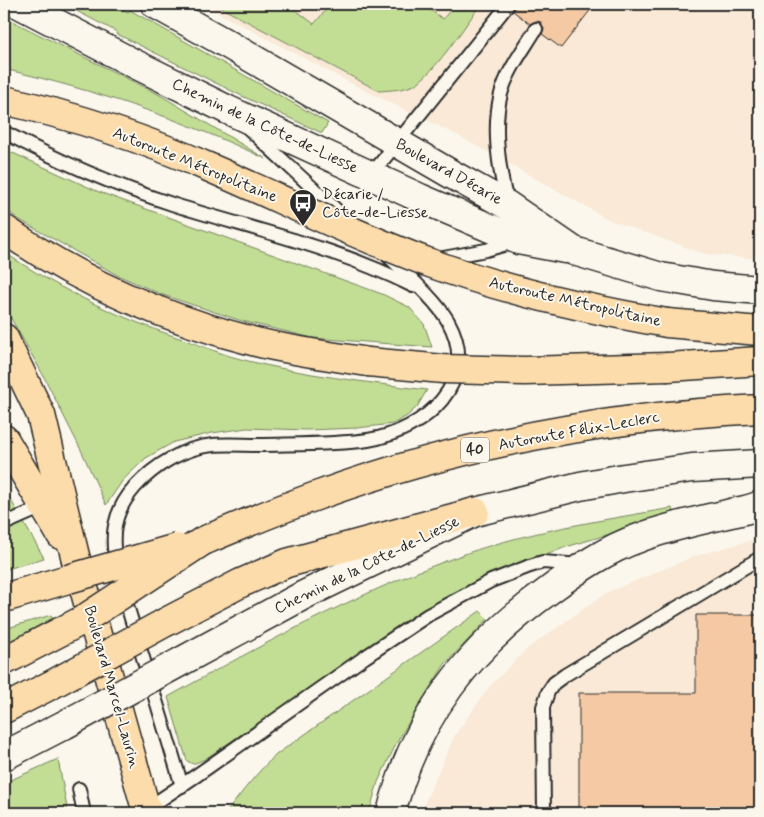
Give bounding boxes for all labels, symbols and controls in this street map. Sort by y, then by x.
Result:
street label: Chemin de la Côte-de-Liesse [168,73,362,179]
street label: Autoroute Métropolitaine [109,122,281,208]
street label: Boulevard Décarie [392,134,507,210]
place label: Décarie / Côte-de-Liesse [322,184,429,223]
bus stop icon: Décarie / Côte-de-Liesse [288,188,318,227]
street label: Autoroute Métropolitaine [487,272,664,332]
street label: Autoroute Félix-Leclerc [497,406,661,456]
road number: 40 [461,438,489,462]
street label: Chemin de la Côte-de-Liesse [271,511,463,619]
street label: Boulevard Marcel-Laurin [79,603,145,771]

